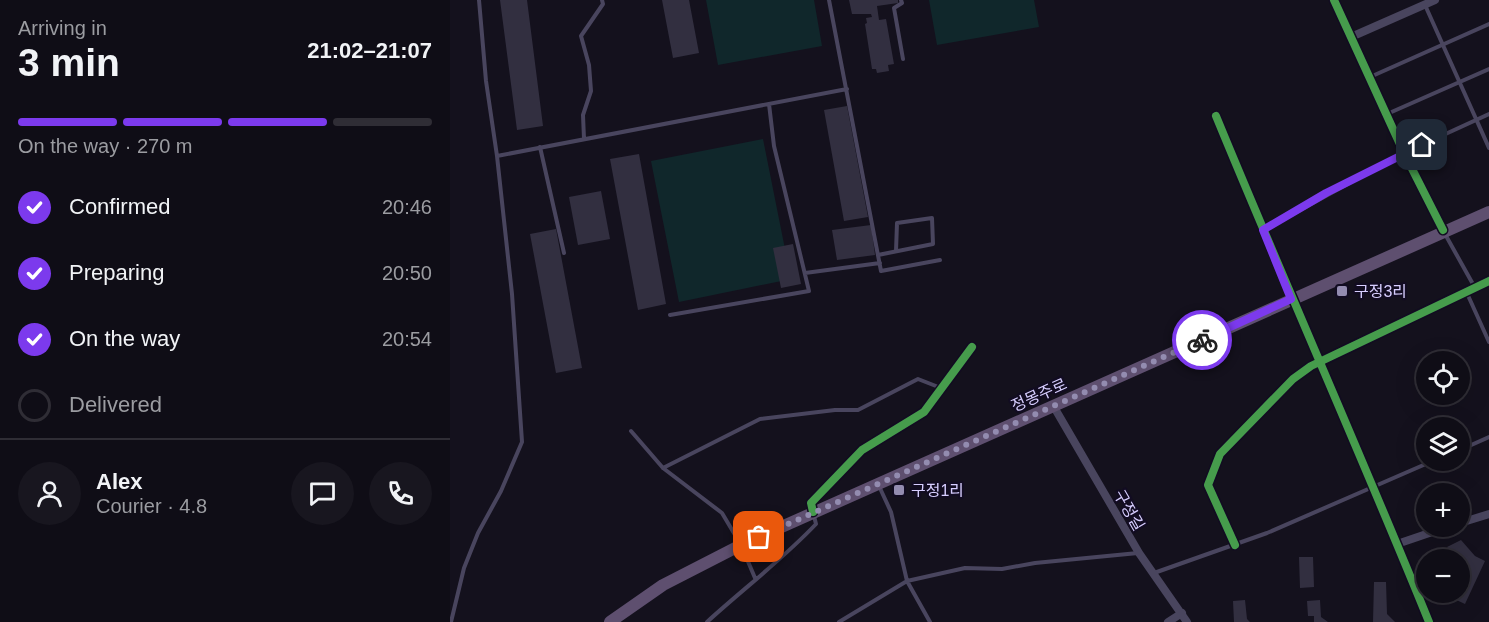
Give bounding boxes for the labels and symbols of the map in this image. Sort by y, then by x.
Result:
pin [1396,119,1447,170]
place label: 구정3리 [1354,283,1407,300]
marker: 구정3리 [1335,284,1349,298]
courier [1172,310,1232,370]
street label: 정몽주로 [1009,375,1070,415]
place label: 구정1리 [911,482,964,499]
marker: 구정1리 [892,483,906,497]
street label: 구정길 [1111,487,1147,533]
pin [733,511,784,562]

